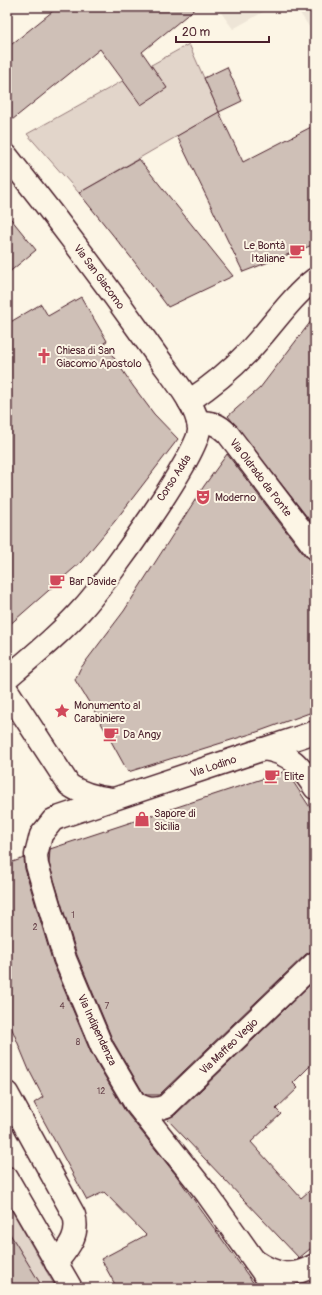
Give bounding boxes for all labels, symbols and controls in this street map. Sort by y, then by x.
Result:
scale bar [176,18,269,44]
text: 20 m [182,25,211,40]
place label: Le Bontà Italiane [243,239,286,265]
street label: Via San Giacomo [71,242,128,311]
cafe icon: Le Bontà Italiane [288,242,306,260]
place label: Chiesa di San Giacomo Apostolo [56,344,142,370]
church icon: Chiesa di San Giacomo Apostolo [35,347,53,365]
street label: Via Oldrado da Ponte [227,436,295,519]
street label: Corso Adda [154,452,194,504]
theatre icon: Moderno [194,488,212,506]
place label: Moderno [215,491,256,504]
cafe icon: Bar Davide [48,572,66,590]
place label: Bar Davide [69,575,117,588]
place label: Monumento al Carabiniere [74,699,141,725]
place icon: Monumento al Carabiniere [53,702,71,720]
cafe icon: Da Angy [102,725,120,743]
place label: Da Angy [123,728,161,741]
street label: Via Lodino [188,752,238,780]
cafe icon: Elite [263,767,281,785]
place label: Elite [284,770,305,783]
place label: Sapore di Sicilia [154,807,196,833]
shop icon: Sapore di Sicilia [133,810,151,828]
house number: 1 [71,910,75,921]
house number: 2 [32,922,38,933]
street label: Via Indipendenza [75,992,119,1068]
house number: 4 [59,1001,65,1012]
house number: 7 [105,1001,110,1012]
street label: Via Maffeo Vegio [197,1015,260,1077]
house number: 8 [76,1037,81,1048]
house number: 12 [97,1086,105,1097]

